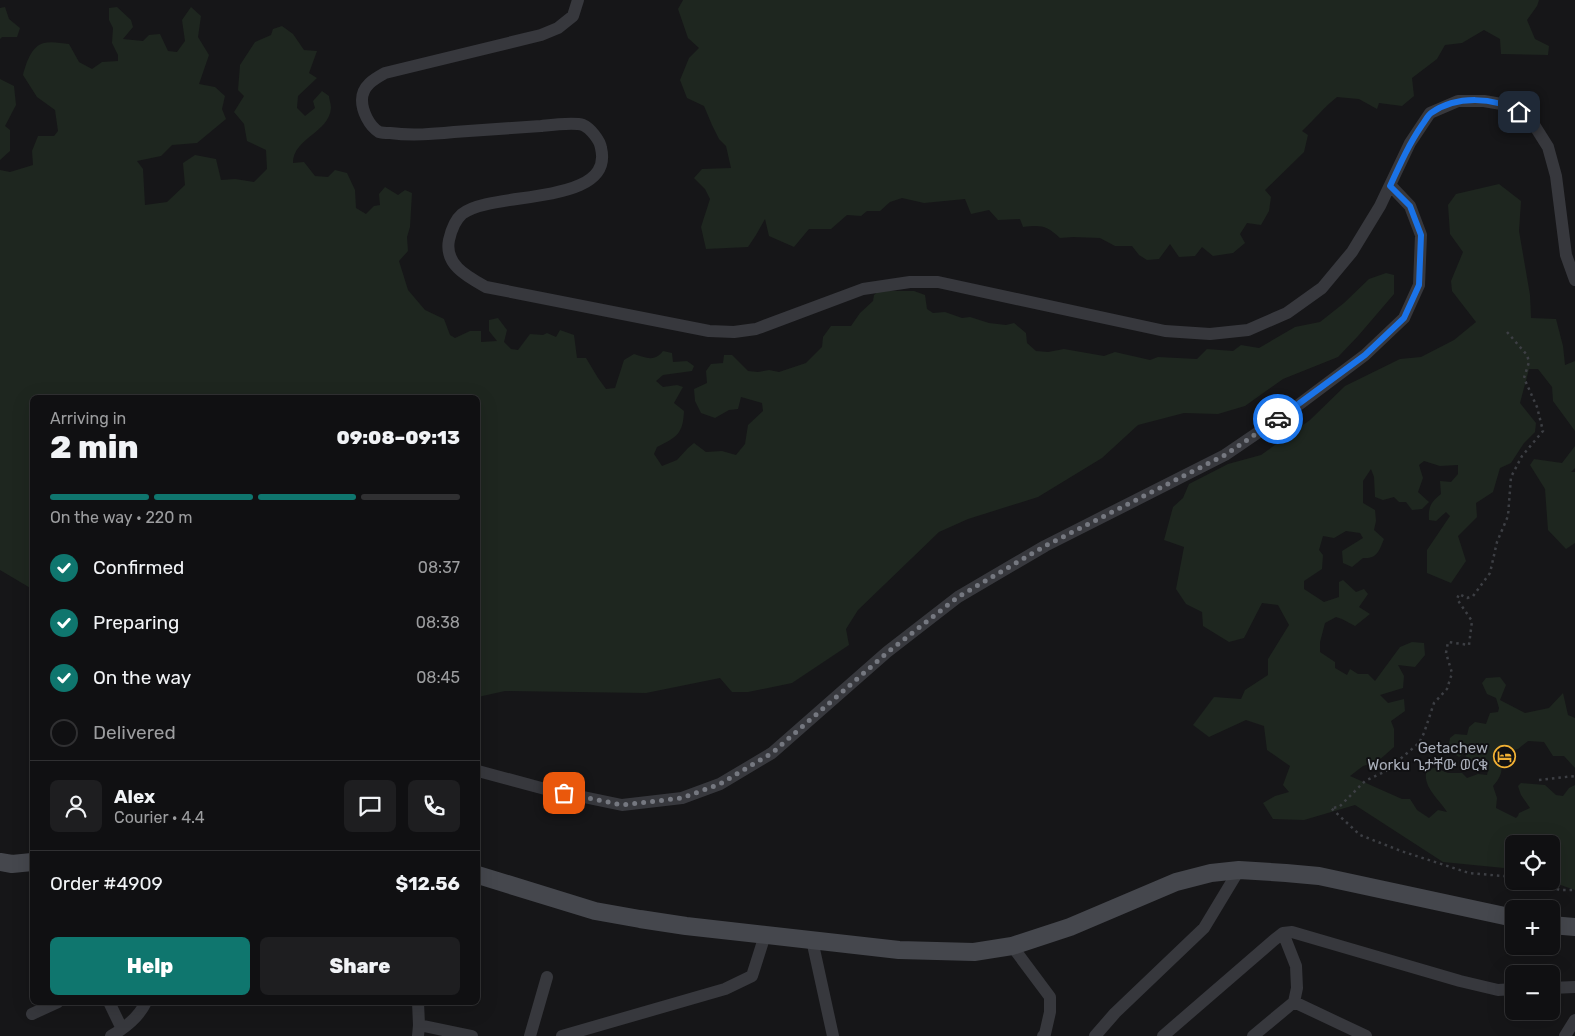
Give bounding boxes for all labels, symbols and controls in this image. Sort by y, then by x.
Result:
pin [1498,91,1540,133]
icon: home [1505,98,1533,126]
courier [1253,394,1303,444]
icon: car [1264,405,1292,433]
text: Arriving in [50,409,126,428]
text: 09:08–09:13 [336,426,460,449]
text: 2 min [50,428,139,466]
text: On the way · 220 m [50,508,192,527]
icon: check [50,554,78,582]
text: Confirmed [93,556,184,579]
text: 08:37 [418,558,460,577]
icon: check [50,609,78,637]
text: Preparing [93,611,179,634]
text: 08:38 [416,613,460,632]
icon: check [50,664,78,692]
text: On the way [93,666,191,689]
text: 08:45 [416,668,460,687]
text: Delivered [93,721,176,744]
place label: Getachew Worku ጌታቸው ወርቁ [1367,739,1488,774]
hotel icon: Getachew Worku ጌታቸው ወርቁ [1492,745,1516,769]
pin [543,772,585,814]
icon: bag [550,779,578,807]
button: person [50,780,102,832]
button: chat [344,780,396,832]
button: phone [408,780,460,832]
text: Alex [114,785,155,808]
text: Courier · 4.4 [114,808,205,827]
map controls [1505,835,1560,1020]
button: locate [1505,835,1560,890]
text: Order #4909 [50,872,163,895]
text: $12.56 [395,872,460,895]
button: + [1505,900,1560,955]
button: Help [50,937,250,995]
button: Share [260,937,460,995]
button: − [1505,965,1560,1020]

